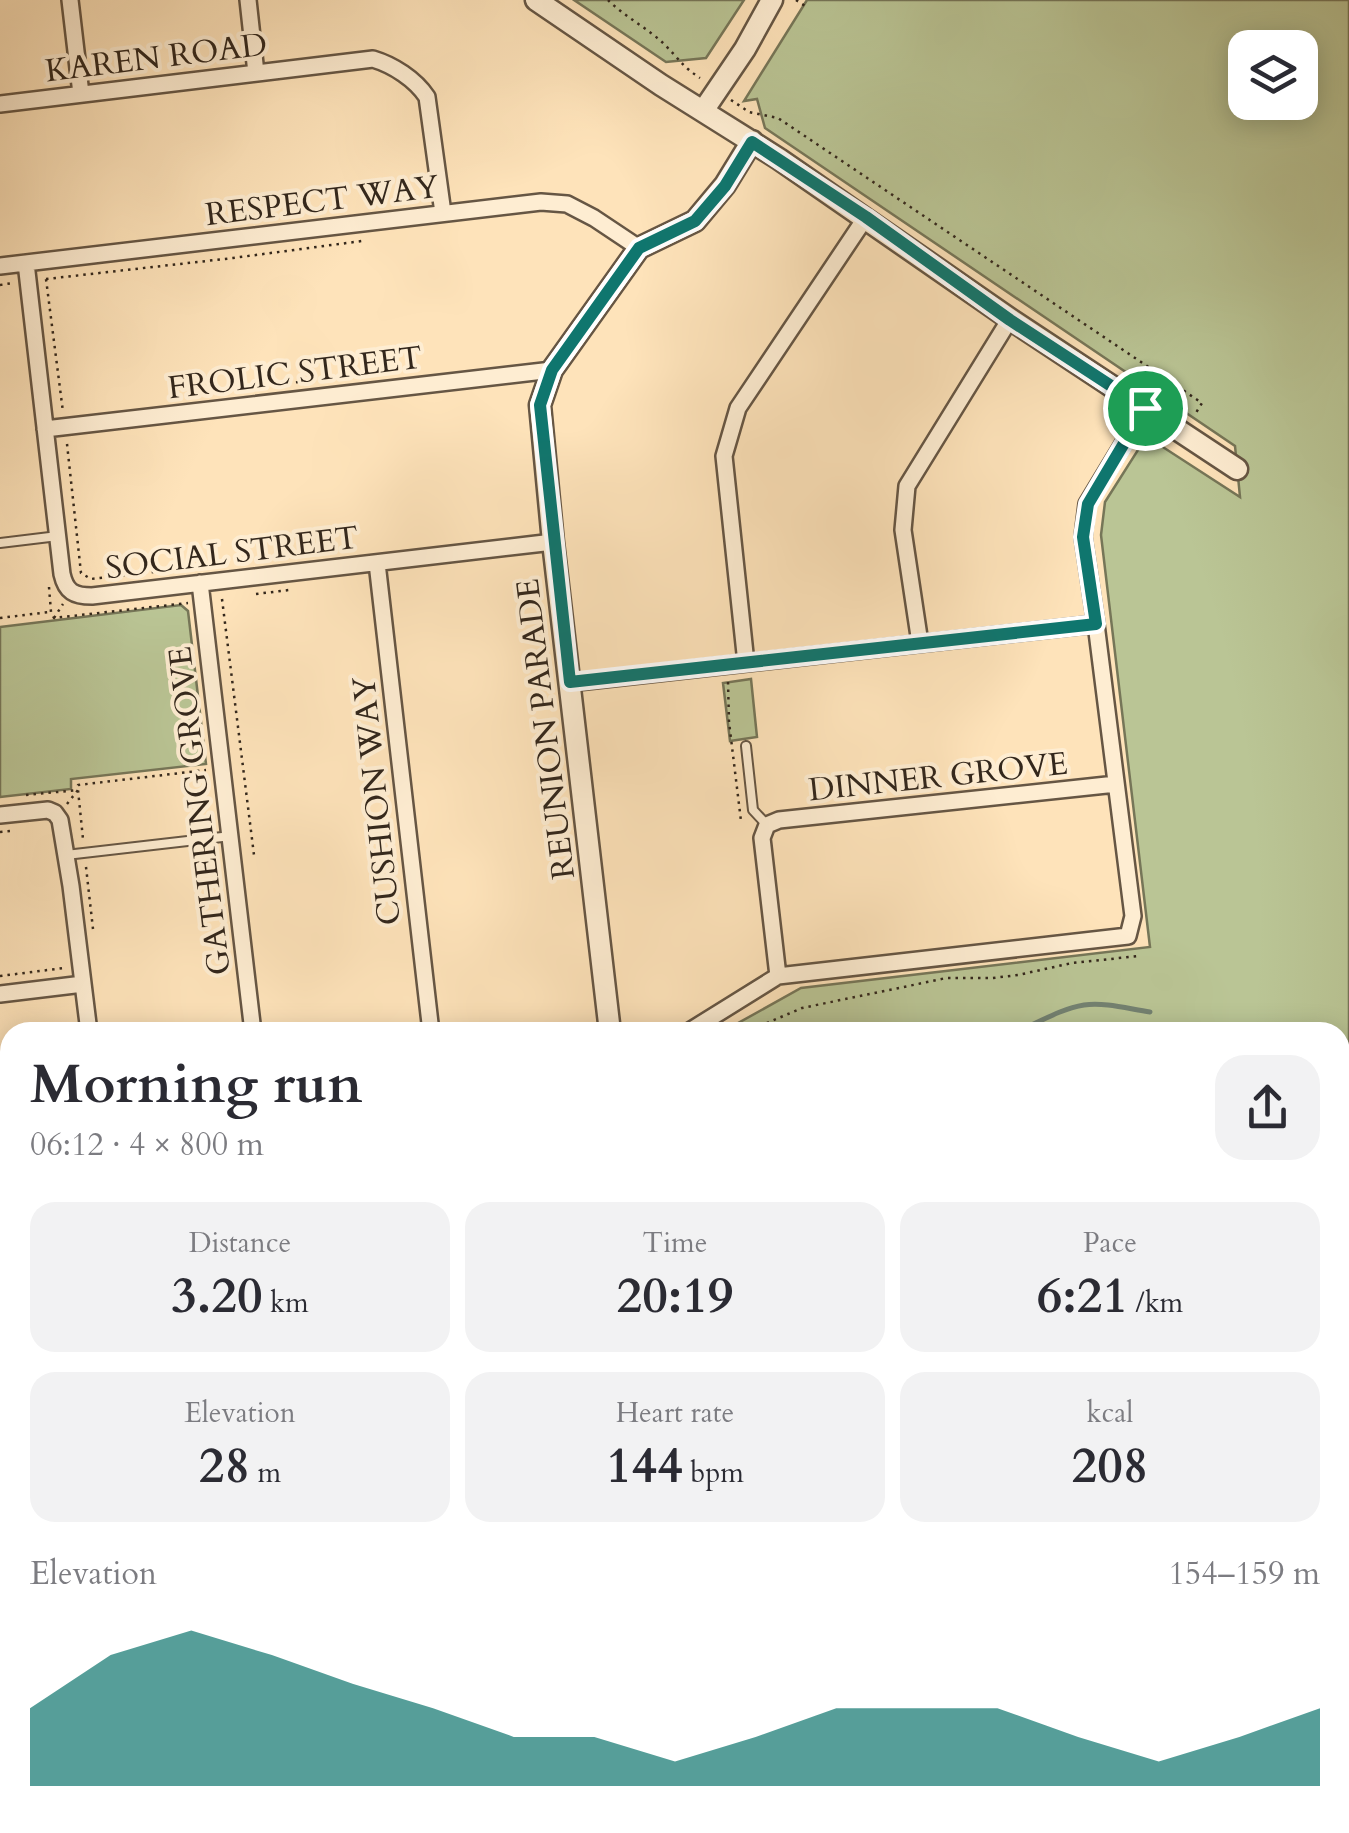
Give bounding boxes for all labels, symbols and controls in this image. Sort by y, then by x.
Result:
street label: KAREN ROAD [43,23,269,93]
map controls [1228,30,1318,120]
button: layers [1228,30,1318,120]
street label: RESPECT WAY [203,165,442,237]
street label: FROLIC STREET [165,336,425,410]
pin [1103,366,1188,451]
icon: arrive [1118,381,1173,436]
street label: SOCIAL STREET [103,516,361,590]
street label: REUNION PARADE [506,576,586,882]
street label: GATHERING GROVE [158,644,242,978]
street label: CUSHION WAY [342,674,412,927]
street label: DINNER GROVE [806,742,1070,812]
text: Morning run [30,1048,363,1122]
button: share [1215,1055,1320,1160]
text: 06:12 · 4 × 800 m [30,1123,264,1167]
text: Distance [189,1224,291,1262]
text: Time [643,1224,707,1262]
text: Pace [1083,1224,1137,1262]
text: 3.20 [171,1262,263,1330]
text: 20:19 [617,1262,733,1330]
text: 6:21 [1037,1262,1128,1330]
text: km [263,1284,309,1322]
text: /km [1128,1284,1183,1322]
text: Elevation [184,1394,296,1432]
text: Heart rate [616,1394,734,1432]
text: kcal [1087,1394,1133,1432]
text: 28 [199,1432,250,1500]
text: 144 [606,1432,683,1500]
text: 208 [1072,1432,1148,1500]
text: m [250,1454,281,1492]
text: bpm [683,1454,744,1492]
text: Elevation [30,1552,157,1596]
text: 154–159 m [1168,1552,1320,1596]

